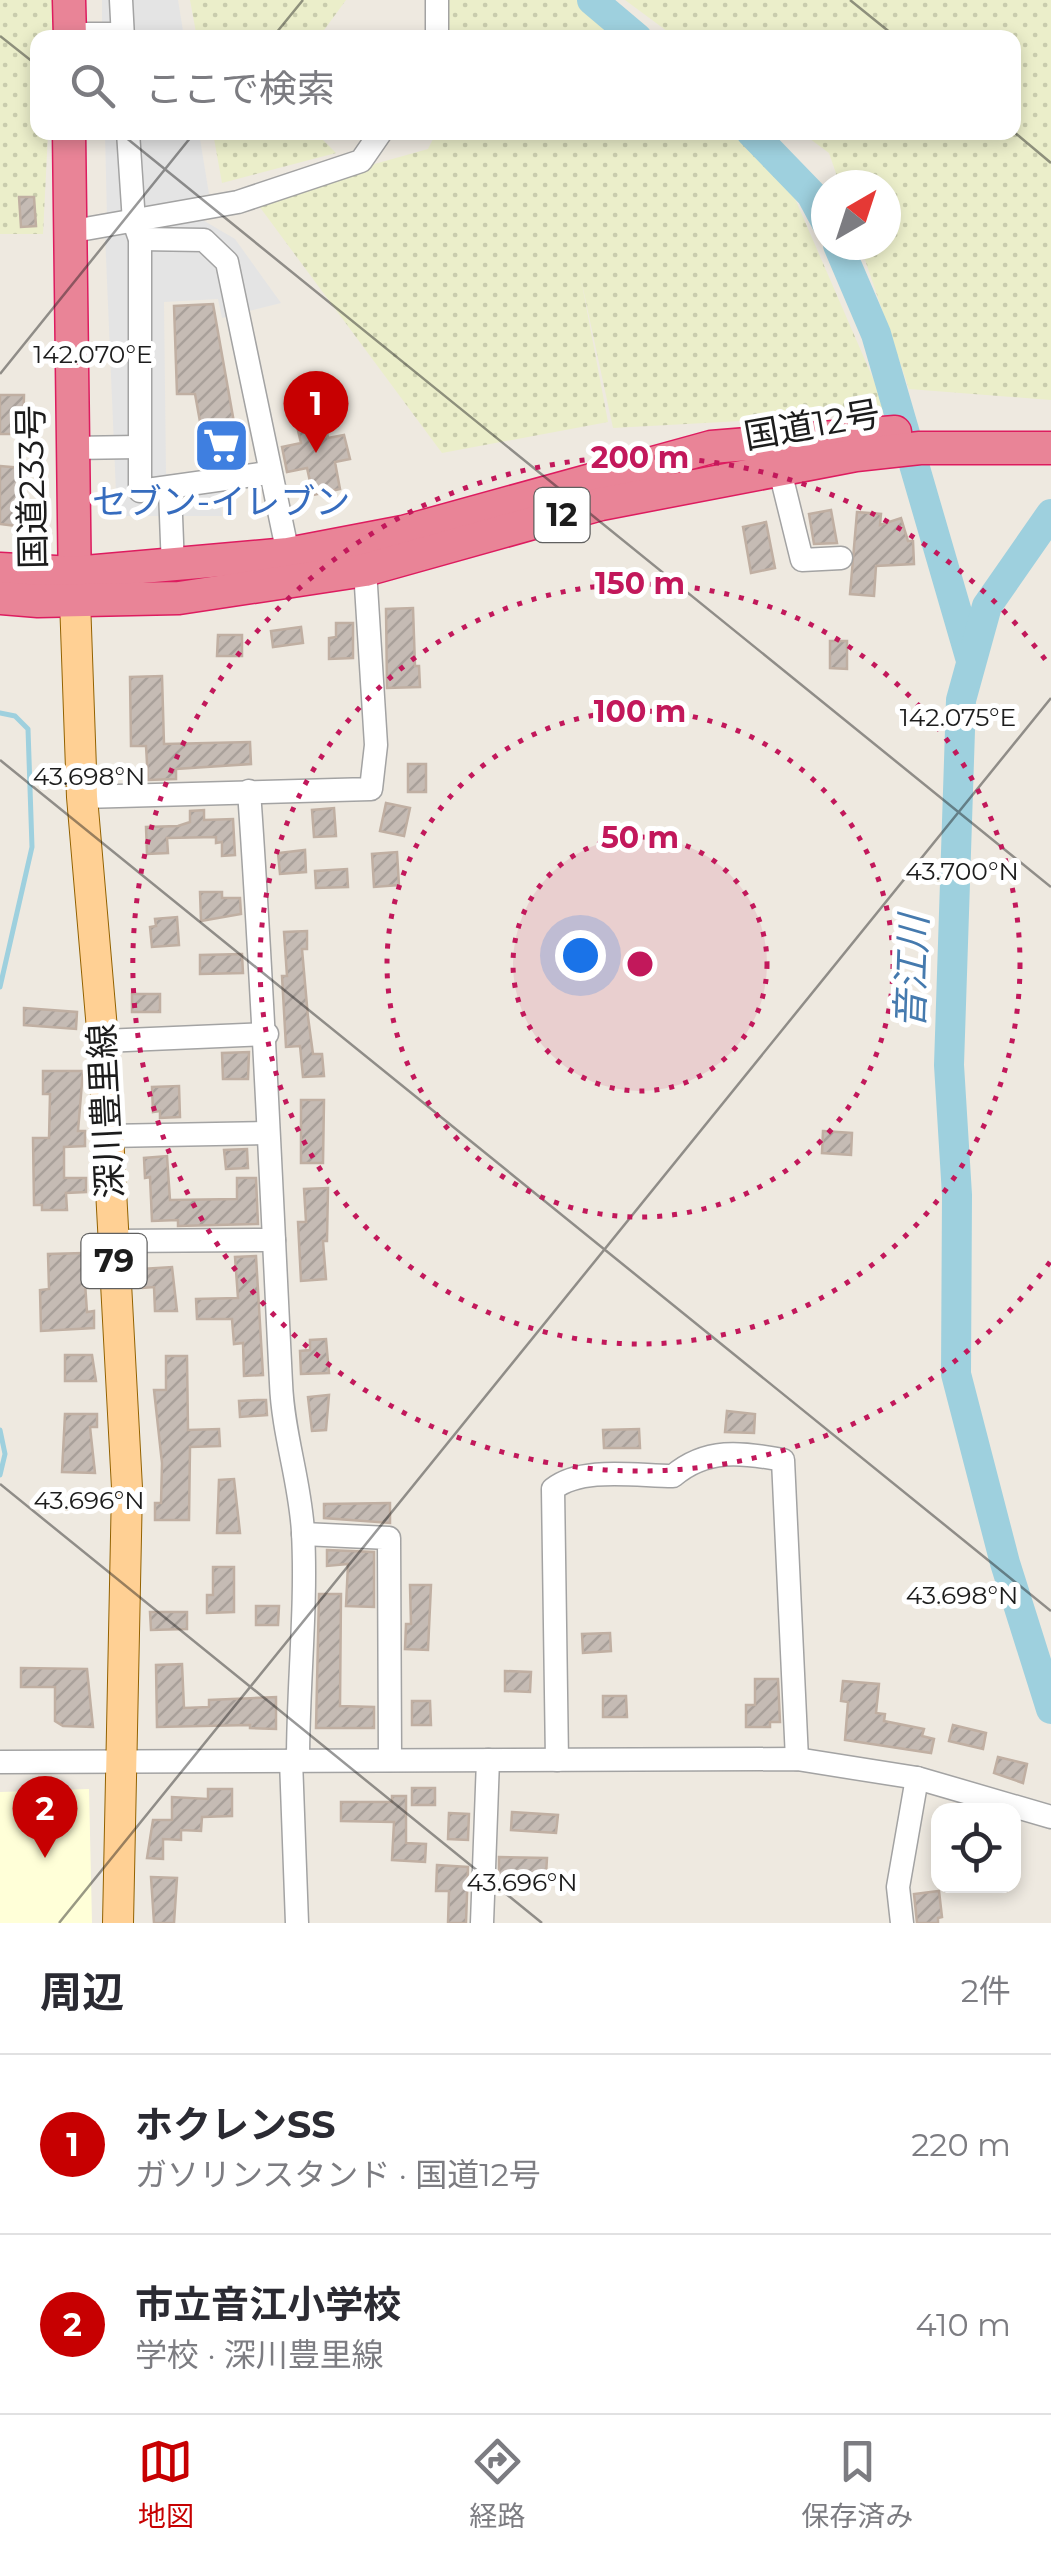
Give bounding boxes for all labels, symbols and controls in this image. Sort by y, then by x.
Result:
search box [30,30,1021,140]
icon: search [65,58,120,113]
text: ここで検索 [145,65,335,112]
north arrow [811,170,901,260]
text: 142.070°E [33,339,153,369]
pin: 1 [284,370,348,453]
street label: 国道12号 [740,391,883,458]
street label: 国道233号 [9,405,54,569]
supermarket icon: セブン-イレブン [191,416,251,476]
text: 200 m [591,439,689,476]
place label: セブン-イレブン [92,480,350,523]
road number: 12 [534,488,590,542]
text: 150 m [595,565,685,602]
text: 100 m [594,693,686,730]
text: 142.075°E [900,702,1016,732]
text: 43.698°N [33,761,145,791]
text: 50 m [601,819,679,856]
text: 43.700°N [905,856,1019,886]
water label: 音江川 [886,910,937,1030]
your location [555,930,606,981]
centre of rings [622,946,658,982]
street label: 深川豊里線 [79,1023,132,1200]
road number: 79 [82,1234,146,1288]
text: 43.696°N [33,1485,145,1515]
text: 43.698°N [906,1580,1018,1610]
pin: 2 [12,1776,78,1858]
map controls [931,1803,1021,1893]
button: locate [931,1803,1021,1893]
text: 43.696°N [466,1867,578,1897]
text: 周辺 [40,1966,124,2018]
text: 2件 [961,1971,1011,2010]
text: ホクレンSS [135,2101,336,2148]
text: 1 [66,2125,79,2164]
text: 220 m [911,2125,1011,2164]
text: ガソリンスタンド · 国道12号 [135,2155,541,2194]
text: 市立音江小学校 [135,2281,401,2328]
text: 2 [63,2305,82,2344]
text: 410 m [916,2305,1011,2344]
text: 学校 · 深川豊里線 [135,2335,384,2374]
tab: 地図 [138,2434,194,2534]
tab: 経路 [469,2434,525,2534]
tab: 保存済み [801,2434,913,2534]

